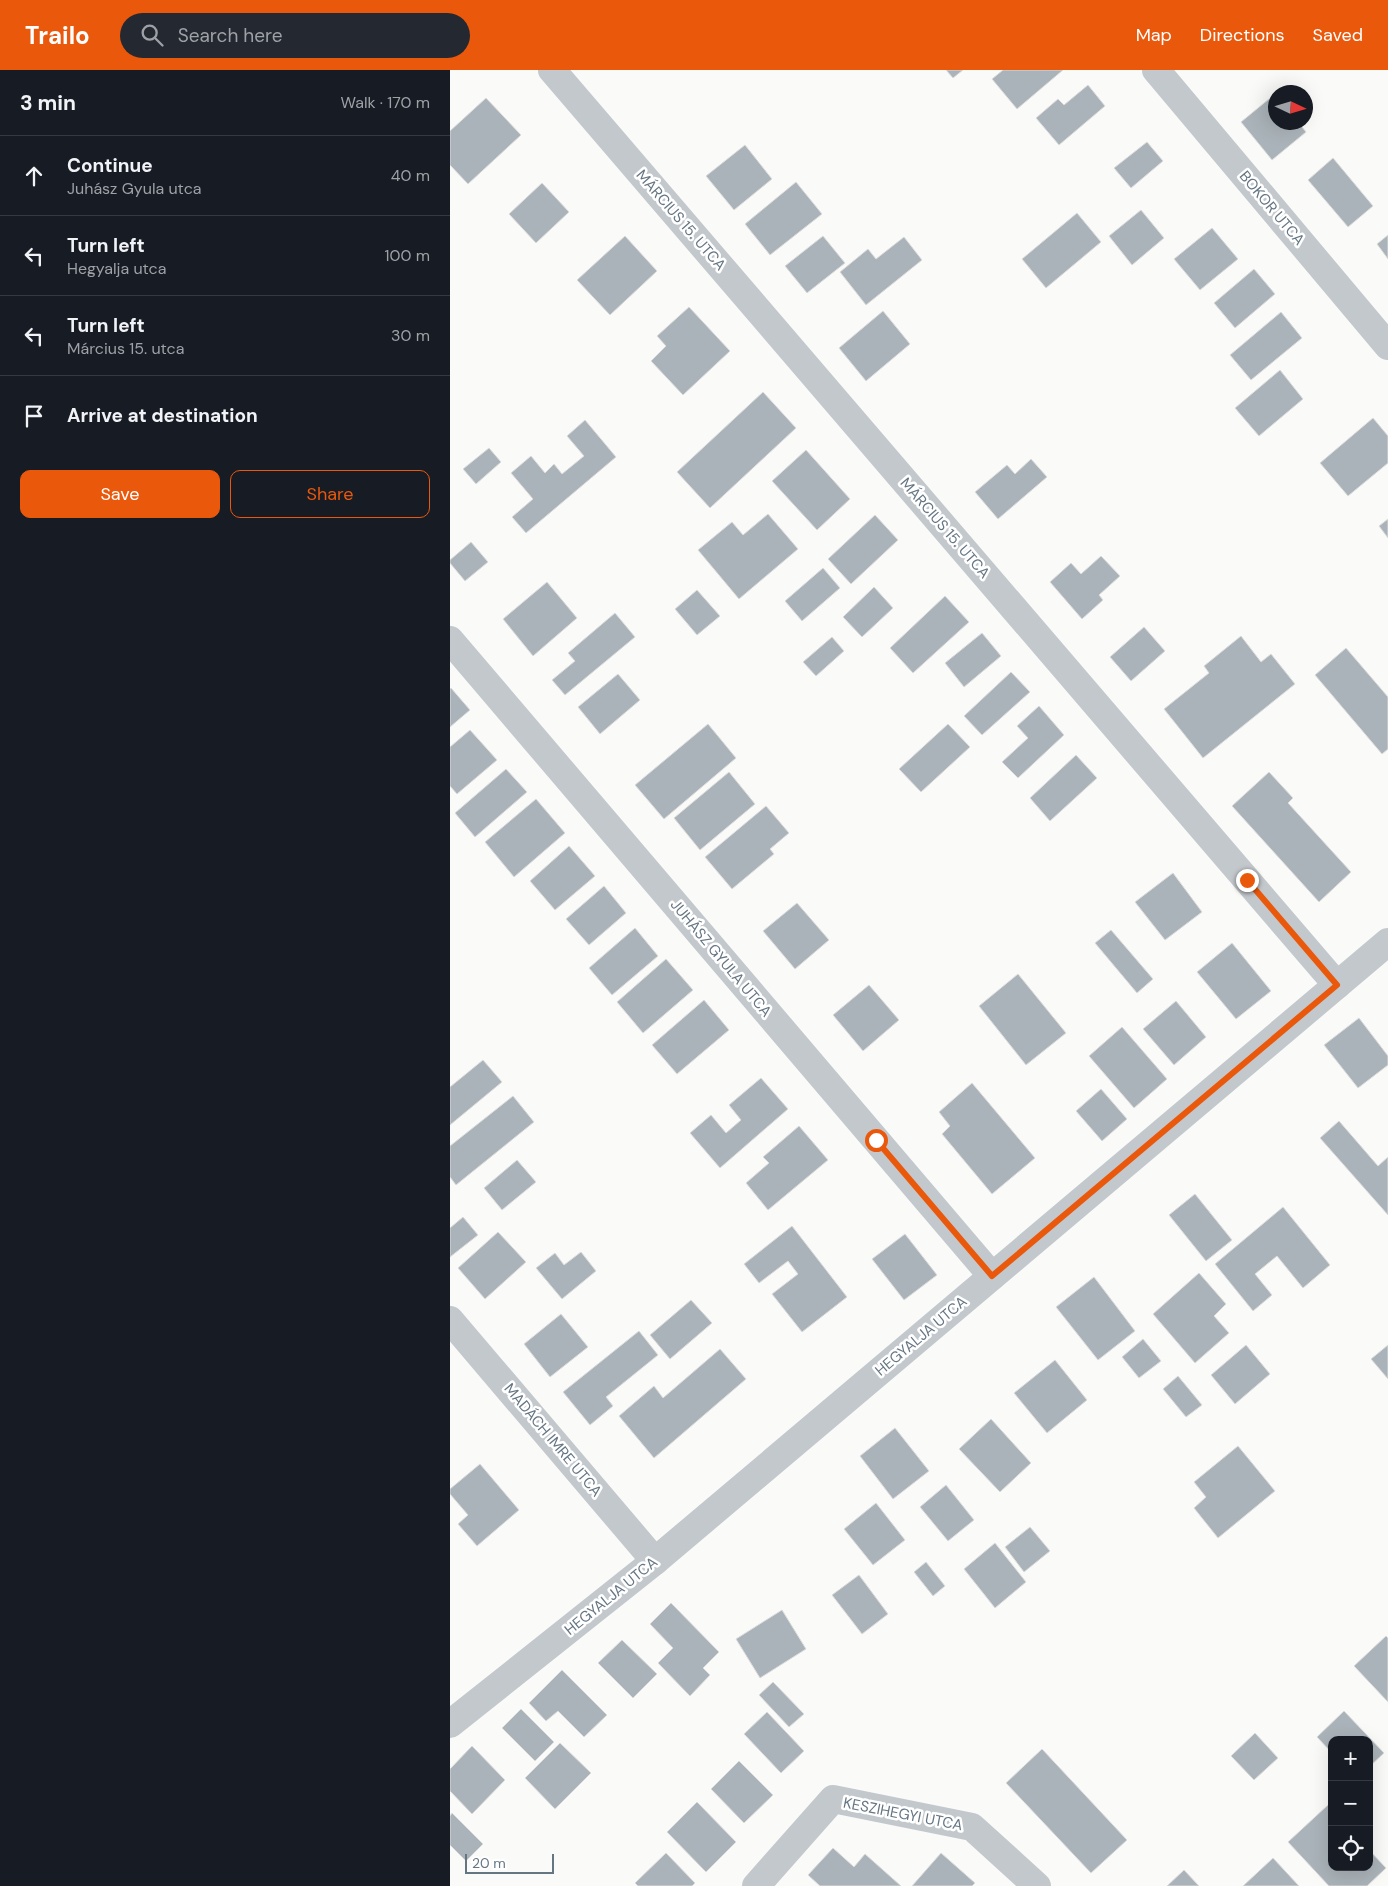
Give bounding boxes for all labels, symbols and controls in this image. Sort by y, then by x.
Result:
search box [120,13,470,58]
text: Trailo [25,20,90,51]
icon: search [138,21,166,49]
text: Search here [178,23,283,48]
text: Map [1136,23,1172,47]
text: Directions [1200,23,1285,47]
text: Saved [1313,23,1363,47]
north arrow [1268,85,1313,130]
text: 3 min [20,89,76,117]
text: Walk · 170 m [341,92,430,113]
text: Continue [67,153,153,178]
icon: ahead [20,162,48,190]
text: 40 m [391,165,430,186]
street label: MÁRCIUS 15. UTCA [632,165,730,275]
street label: BOKOR UTCA [1235,167,1309,249]
text: Juhász Gyula utca [67,178,202,199]
text: Turn left [67,233,145,258]
icon: left [20,242,48,270]
text: 100 m [385,245,430,266]
text: Hegyalja utca [67,258,166,279]
text: Turn left [67,313,145,338]
icon: left [20,322,48,350]
text: 30 m [391,325,430,346]
text: Március 15. utca [67,338,184,359]
icon: arrive [20,402,48,430]
text: Arrive at destination [67,403,258,428]
button: Save [20,470,220,518]
button: Share [230,470,430,518]
street label: MÁRCIUS 15. UTCA [896,473,994,583]
route end [1236,869,1259,892]
street label: JUHÁSZ GYULA UTCA [666,895,776,1021]
route start [865,1129,888,1152]
street label: HEGYALJA UTCA [871,1292,971,1380]
street label: MADÁCH IMRE UTCA [500,1379,606,1501]
street label: HEGYALJA UTCA [560,1552,662,1640]
map controls [1328,1736,1373,1871]
button: + [1328,1736,1373,1781]
button: − [1328,1781,1373,1826]
street label: KESZIHEGYI UTCA [842,1793,965,1835]
button: locate [1328,1826,1373,1871]
scale bar [465,1851,554,1874]
text: 20 m [472,1854,506,1872]

